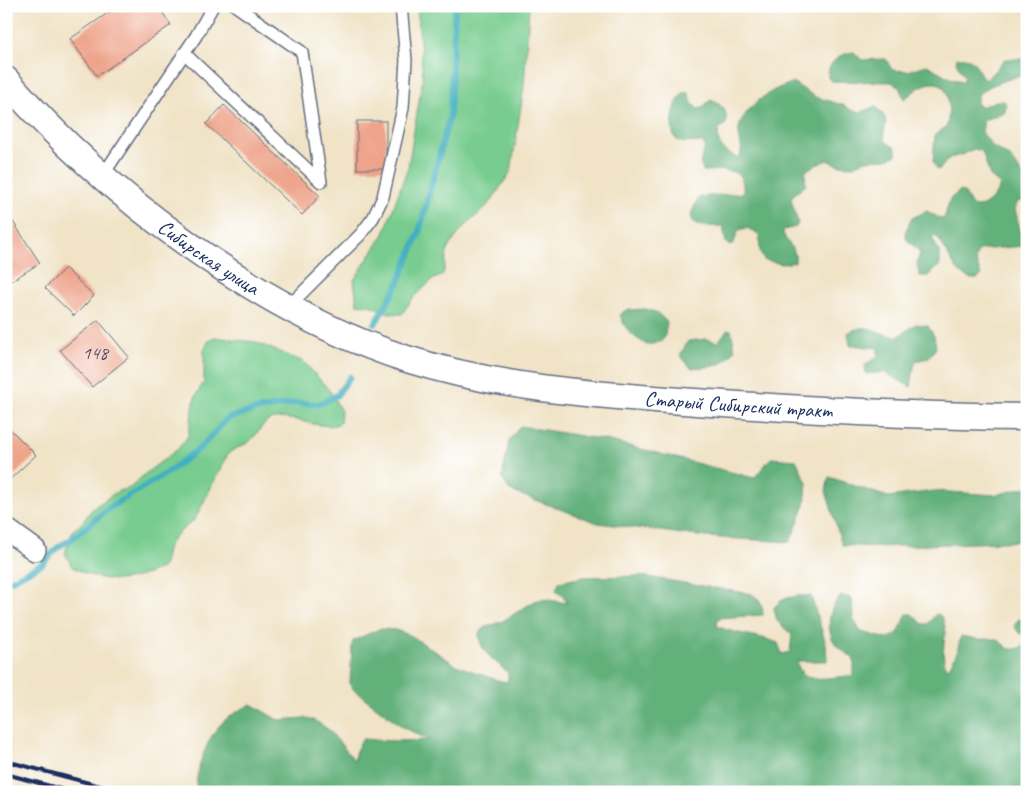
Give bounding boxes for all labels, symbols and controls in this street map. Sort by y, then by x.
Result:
street label: Сибирская улица [153,214,265,301]
house number: 148 [82,341,110,365]
street label: Старый Сибирский тракт [644,385,834,424]

